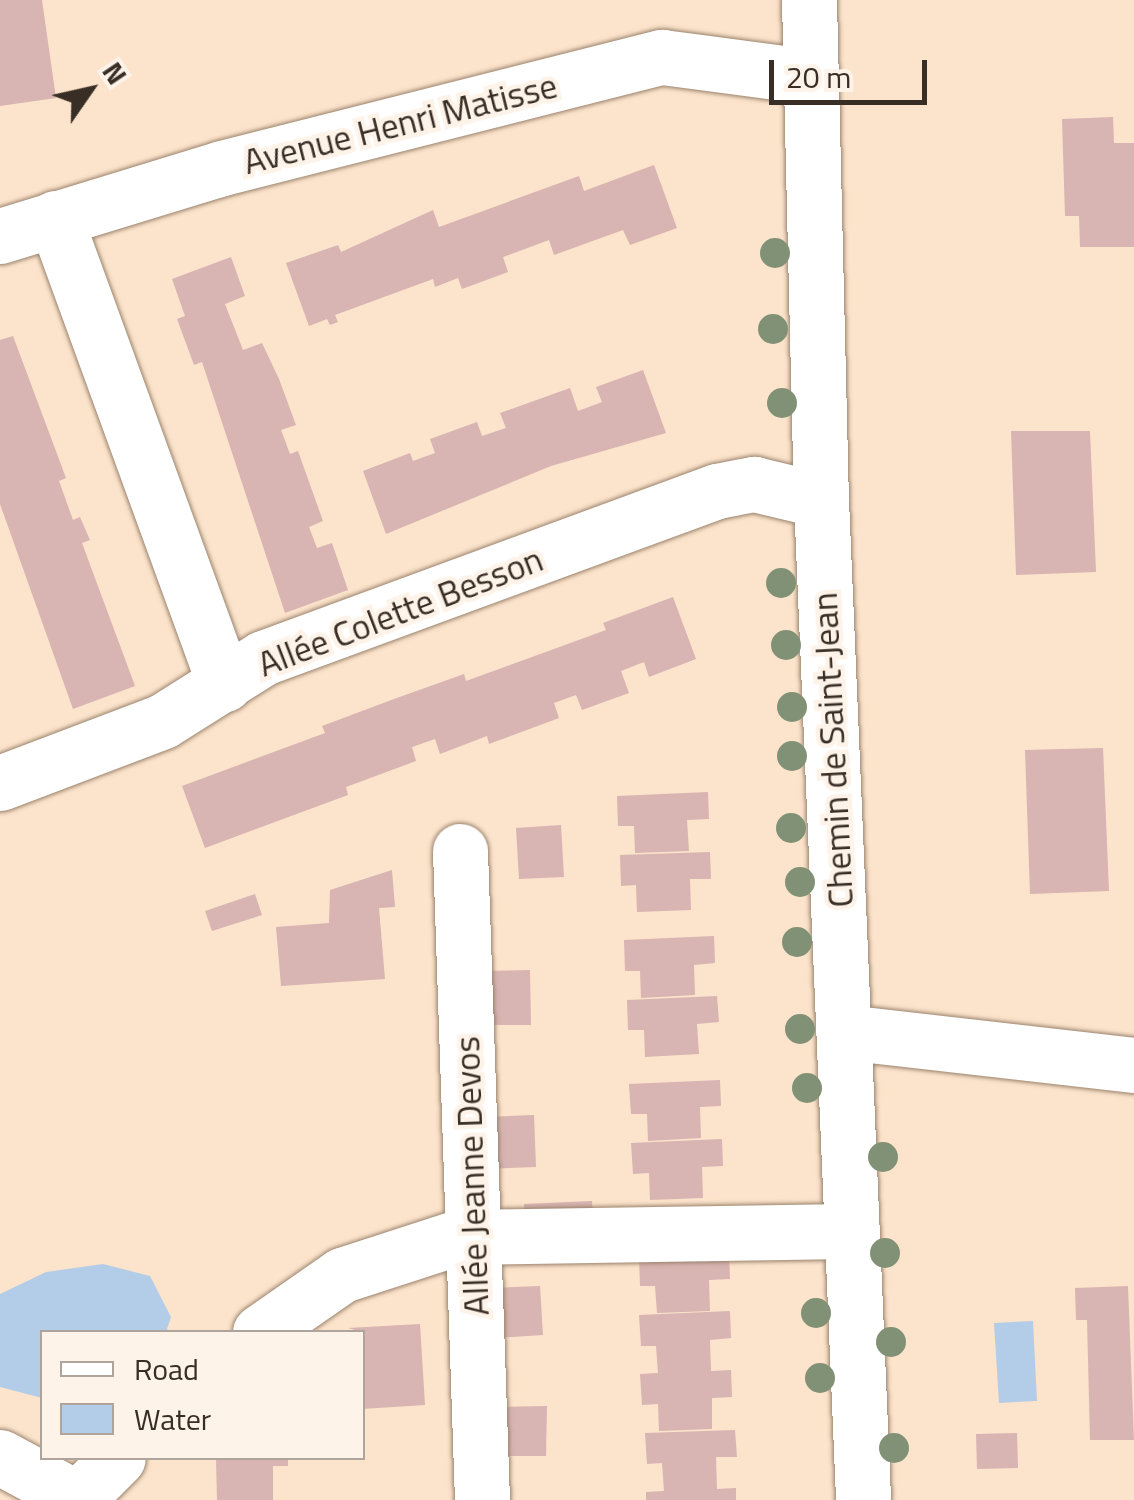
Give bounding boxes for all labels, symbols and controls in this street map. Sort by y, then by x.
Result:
north arrow [40,40,140,140]
scale bar [774,40,932,102]
text: N [92,53,139,93]
text: 20 m [786,54,851,100]
street label: Avenue Henri Matisse [239,64,561,182]
street label: Allée Colette Besson [252,537,548,685]
street label: Chemin de Saint-Jean [803,591,861,909]
street label: Allée Jeanne Devos [445,1036,497,1316]
legend [40,1330,365,1460]
text: Road [134,1346,199,1392]
text: Water [134,1396,211,1442]

